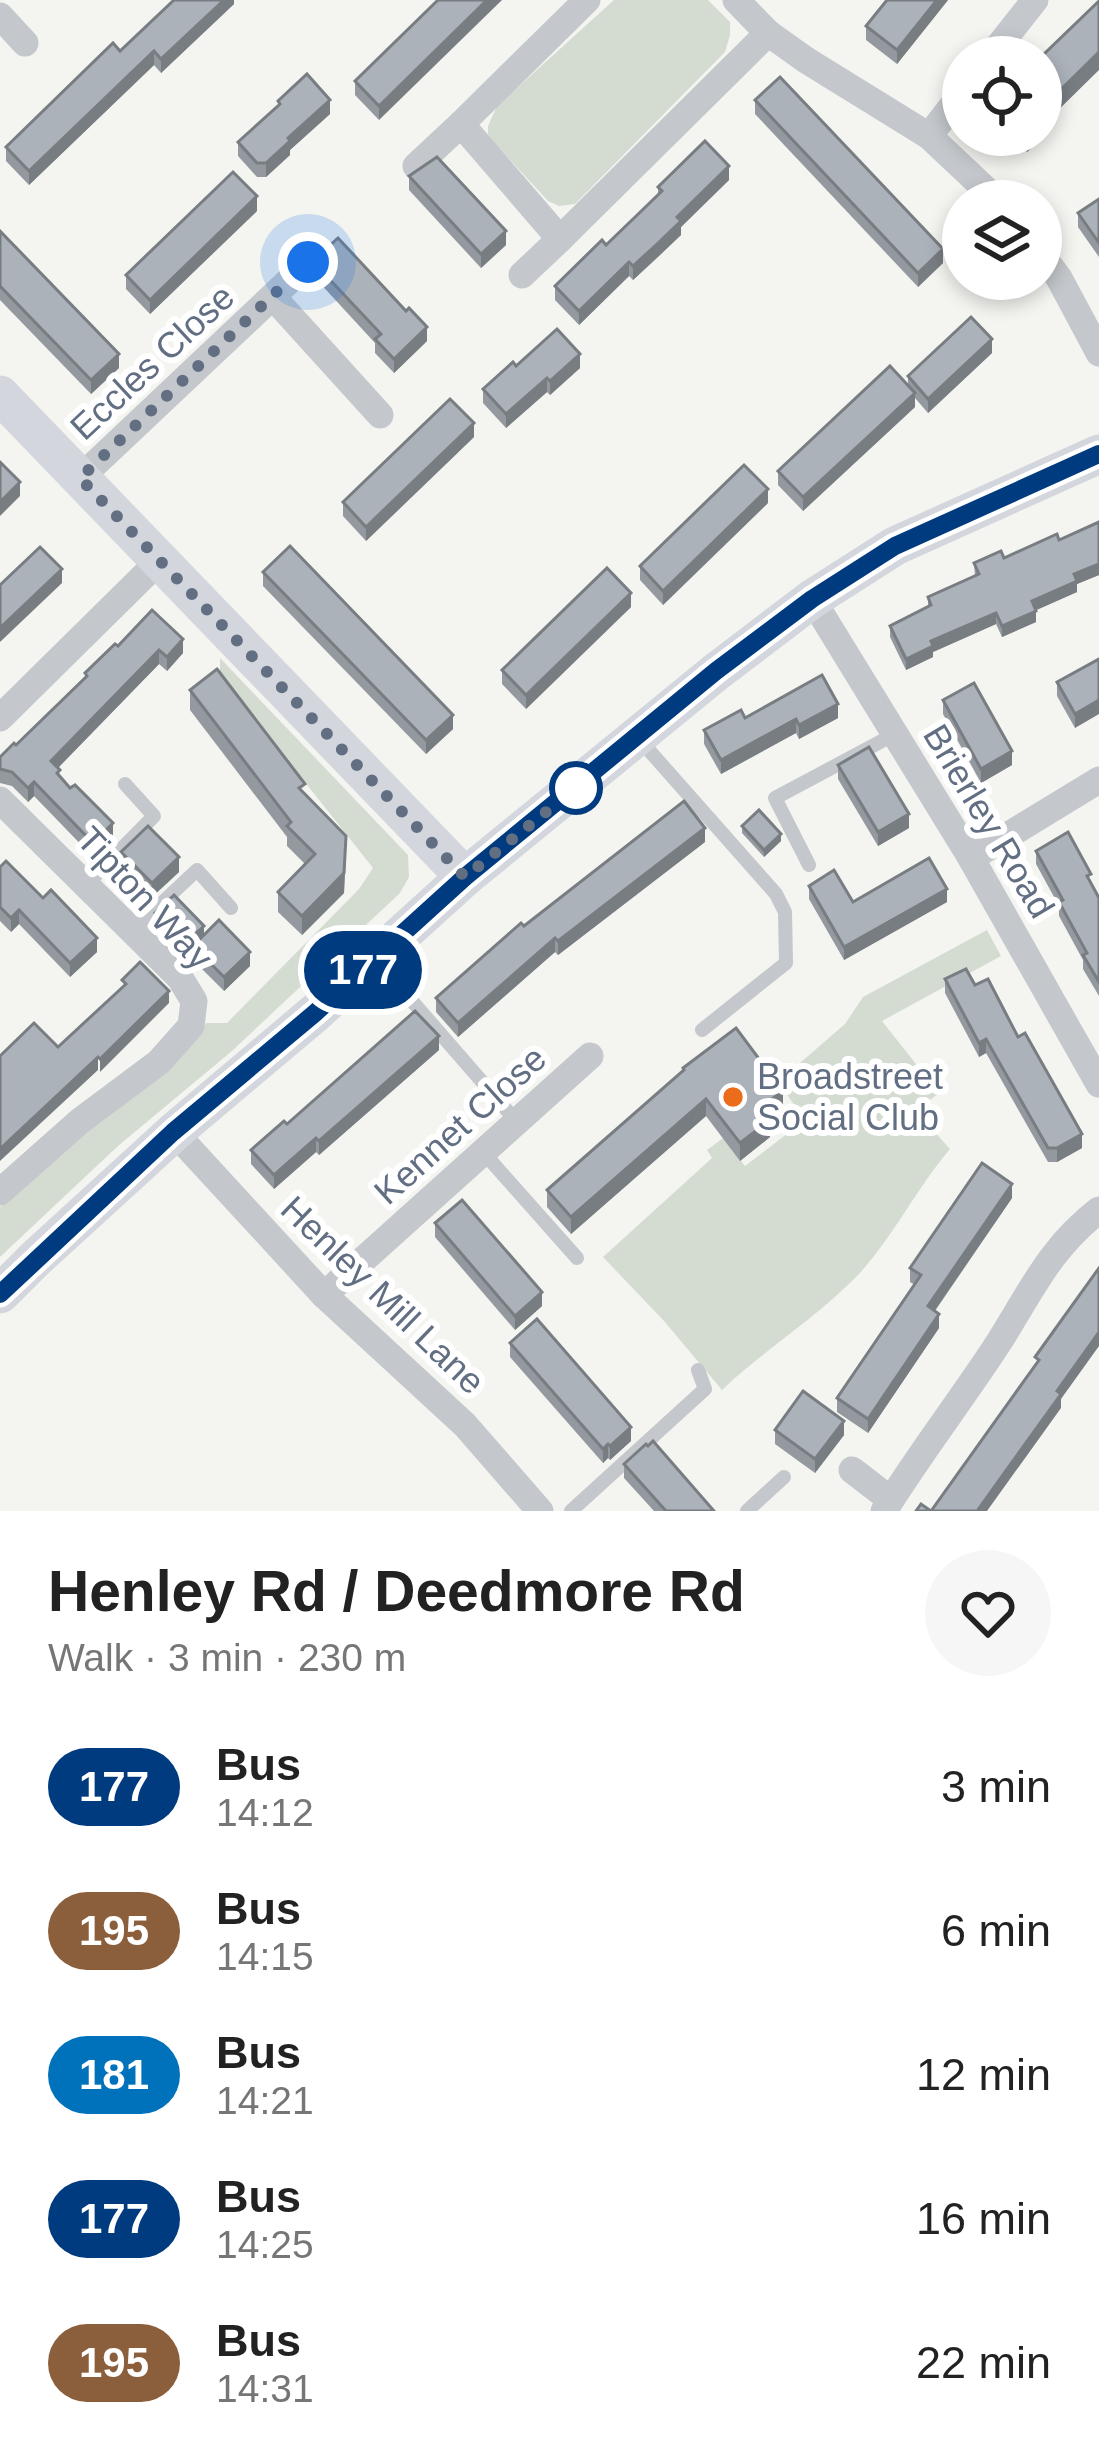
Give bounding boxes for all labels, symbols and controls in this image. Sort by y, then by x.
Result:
map controls [942,36,1062,300]
button: locate [942,36,1062,156]
button: layers [942,180,1062,300]
your location [278,232,338,292]
street label: Eccles Close [62,276,242,448]
street label: Brierley Road [915,717,1063,925]
unlabelled marker [551,763,601,813]
street label: Tipton Way [69,818,221,978]
line badge: 177 [294,931,432,1009]
text: 177 [328,946,398,993]
street label: Kennet Close [366,1037,554,1213]
place label: Broadstreet Social Club [757,1056,943,1138]
marker: Broadstreet Social Club [720,1084,746,1110]
street label: Henley Mill Lane [273,1188,493,1402]
button: heart [925,1550,1051,1676]
text: Henley Rd / Deedmore Rd [48,1559,745,1623]
text: Walk · 3 min · 230 m [48,1636,406,1679]
text: Bus [216,1739,301,1790]
text: 3 min [941,1761,1051,1812]
text: 177 [79,1763,149,1810]
text: 14:12 [216,1791,314,1834]
text: Bus [216,1883,301,1934]
text: 6 min [941,1905,1051,1956]
text: 195 [79,1907,149,1954]
text: 14:15 [216,1935,314,1978]
text: Bus [216,2027,301,2078]
text: 12 min [916,2049,1051,2100]
text: 181 [79,2051,149,2098]
text: 14:21 [216,2079,314,2122]
text: Bus [216,2171,301,2222]
text: 16 min [916,2193,1051,2244]
text: 177 [79,2195,149,2242]
text: 14:25 [216,2223,314,2266]
text: Bus [216,2315,301,2366]
text: 22 min [916,2337,1051,2388]
text: 195 [79,2339,149,2386]
text: 14:31 [216,2367,314,2410]

